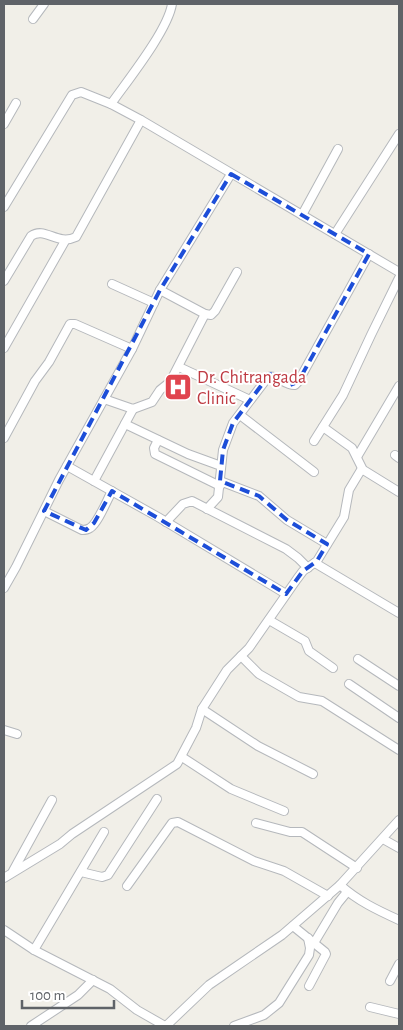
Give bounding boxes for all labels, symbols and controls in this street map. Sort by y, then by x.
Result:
place label: Dr. Chitrangada Clinic [197,369,306,408]
hospital icon: Dr. Chitrangada Clinic [163,372,193,402]
scale bar [22,978,115,1010]
text: 100 m [30,988,65,1003]

